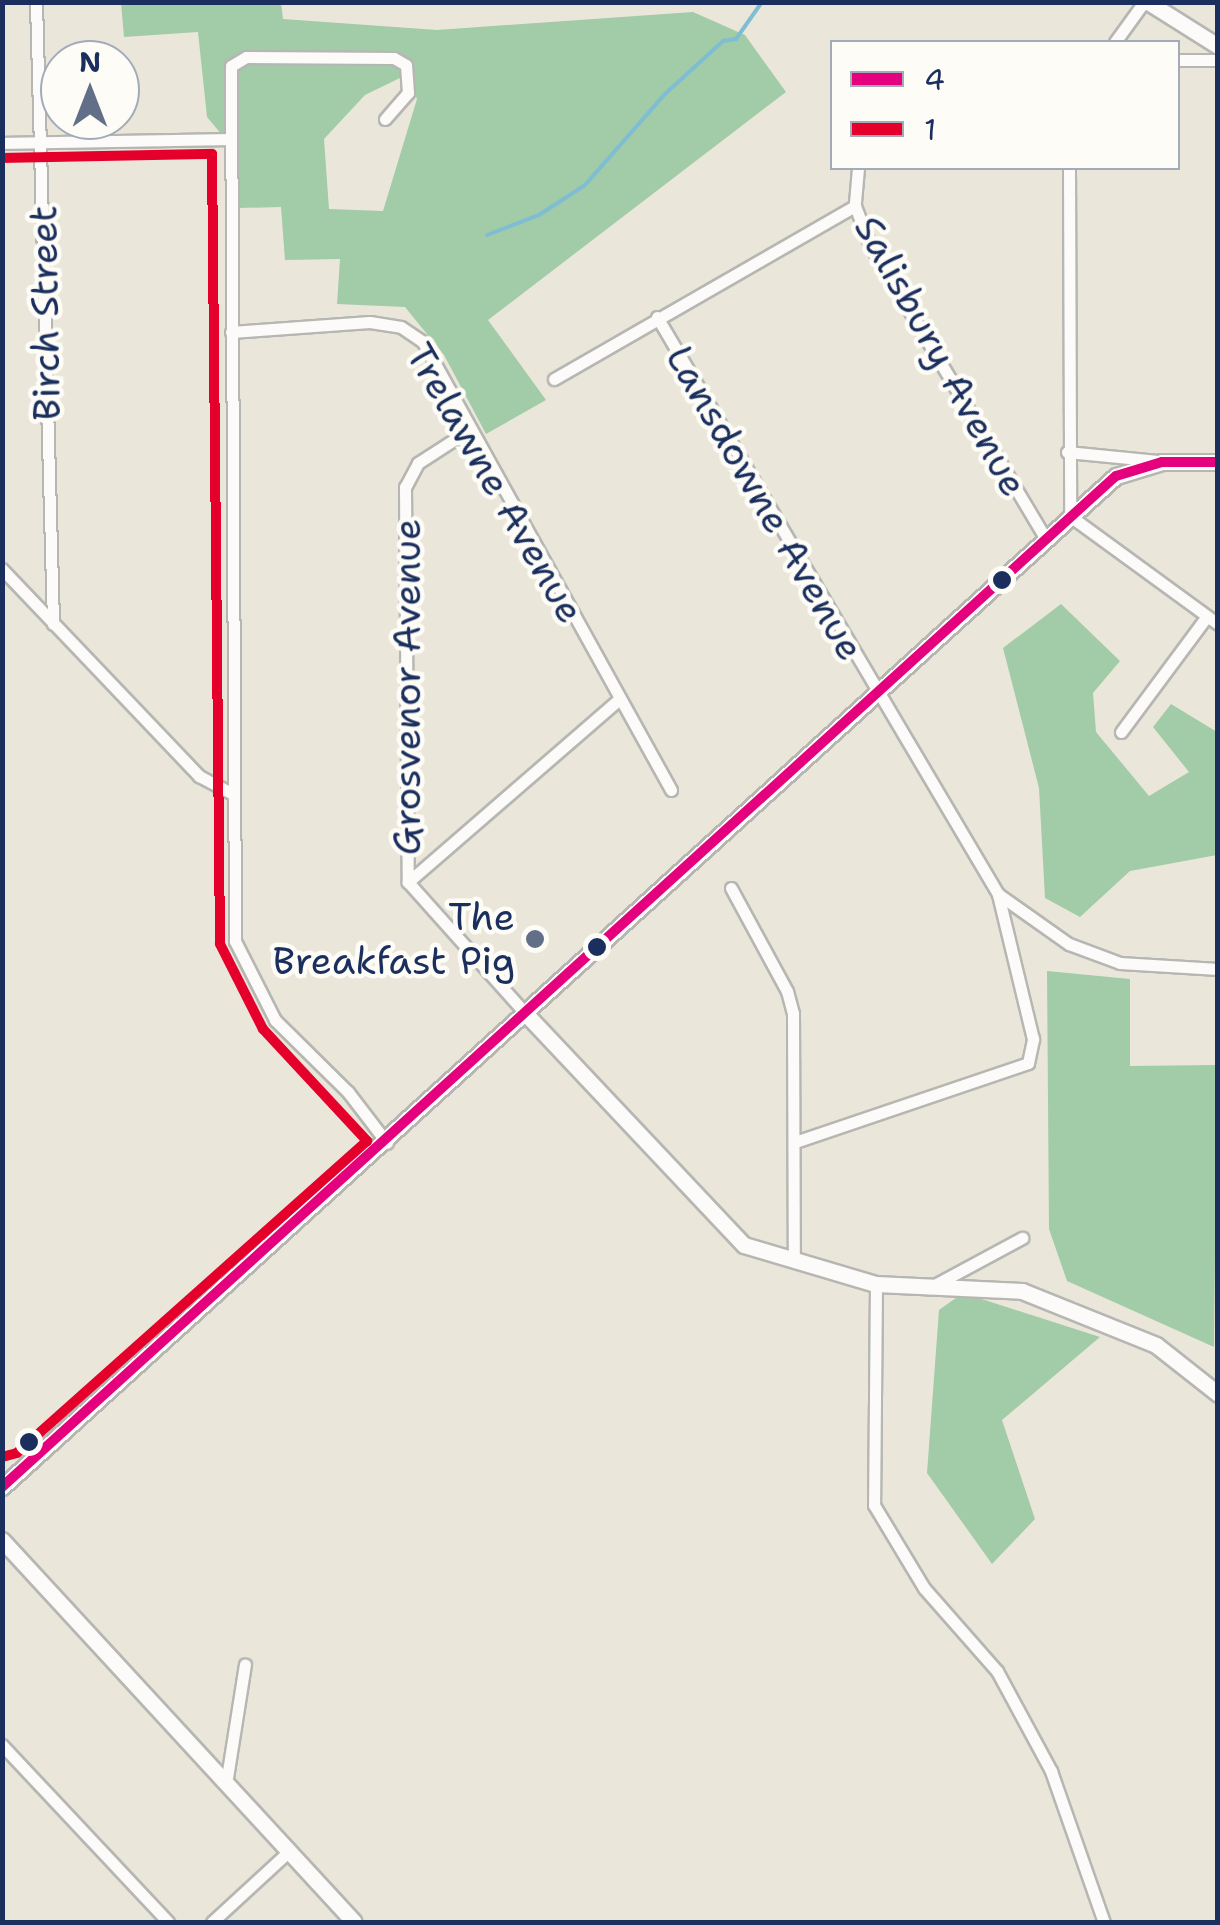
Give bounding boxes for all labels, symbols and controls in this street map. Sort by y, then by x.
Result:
north arrow [40,40,140,140]
legend [830,40,1180,170]
text: N [79,43,101,81]
text: 4 [924,59,945,100]
text: 1 [924,109,937,150]
street label: Birch Street [20,205,70,421]
street label: Salisbury Avenue [845,208,1037,504]
street label: Trelawne Avenue [396,335,594,631]
street label: Lansdowne Avenue [656,338,874,668]
street label: Grosvenor Avenue [384,519,430,855]
unlabelled marker [992,570,1012,590]
place label: The Breakfast Pig [273,894,515,984]
marker: The Breakfast Pig [524,928,546,950]
unlabelled marker [587,937,607,957]
unlabelled marker [19,1432,39,1452]

